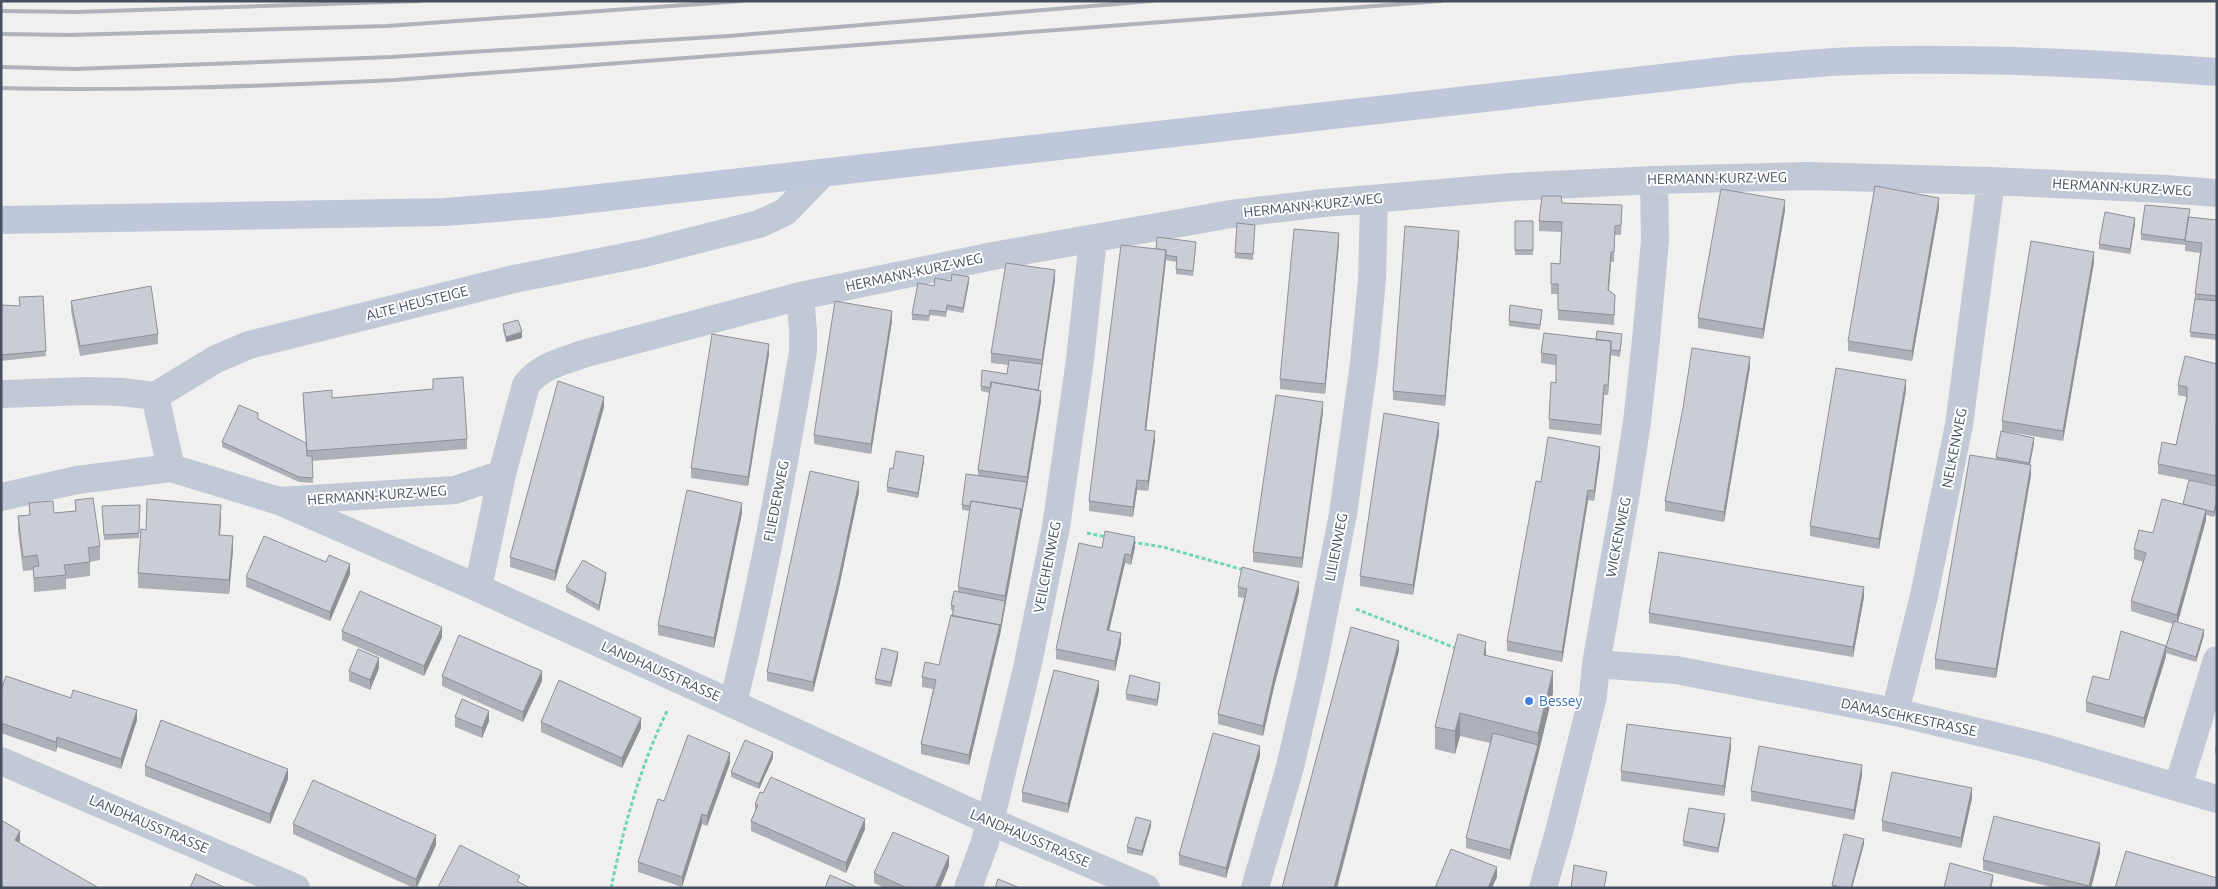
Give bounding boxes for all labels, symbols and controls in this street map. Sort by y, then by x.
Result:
street label: HERMANN-KURZ-WEG [1647,169,1787,187]
street label: HERMANN-KURZ-WEG [2052,175,2192,199]
street label: HERMANN-KURZ-WEG [1243,190,1383,220]
street label: HERMANN-KURZ-WEG [844,250,984,294]
street label: ALTE HEUSTEIGE [364,283,470,323]
street label: NELKENWEG [1938,407,1970,489]
street label: FLIEDERWEG [760,459,792,543]
street label: HERMANN-KURZ-WEG [307,482,447,508]
street label: WICKENWEG [1602,496,1634,578]
street label: LILIENWEG [1322,512,1350,582]
street label: VEILCHENWEG [1030,520,1064,614]
street label: LANDHAUSSTRASSE [599,638,723,704]
place label: Bessey [1539,693,1582,709]
marker: Bessey [1523,695,1535,707]
street label: DAMASCHKESTRASSE [1840,695,1979,739]
street label: LANDHAUSSTRASSE [87,792,211,856]
street label: LANDHAUSSTRASSE [968,806,1092,870]

